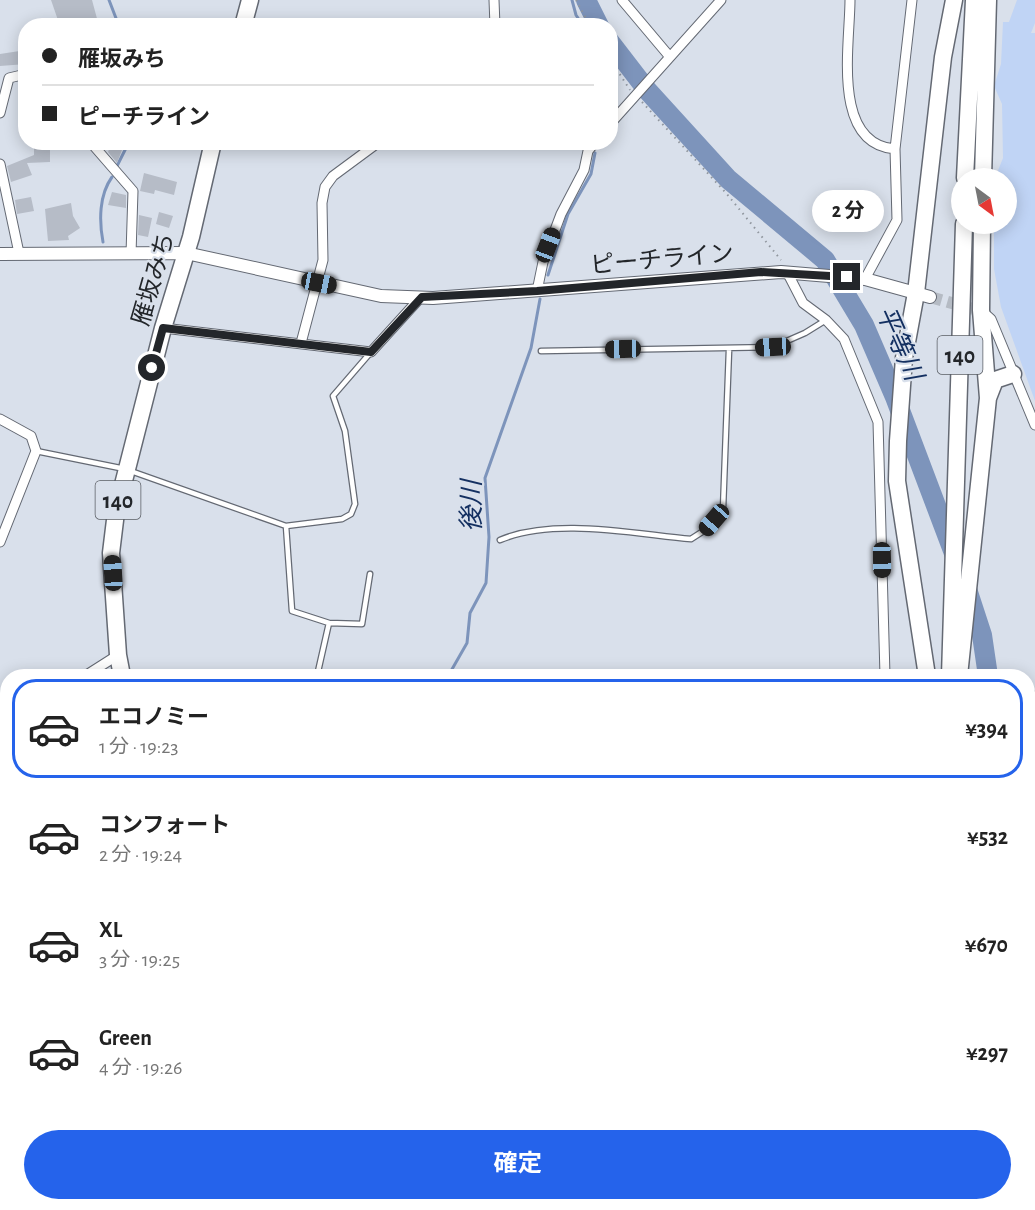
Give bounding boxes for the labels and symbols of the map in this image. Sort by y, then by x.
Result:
north arrow [951,168,1017,234]
callout: 2 分 [811,190,883,232]
car [533,225,563,265]
street label: 雁坂みち [127,229,179,329]
street label: ピーチライン [589,241,735,278]
route end [833,263,860,290]
car [300,271,338,295]
water label: 平等川 [871,302,929,387]
road number: 140 [938,336,982,374]
car [755,337,791,357]
car [605,340,641,358]
route start [138,354,165,381]
water label: 後川 [458,477,485,532]
road number: 140 [96,481,140,519]
car [695,501,733,539]
car [873,542,891,578]
car [103,555,123,591]

